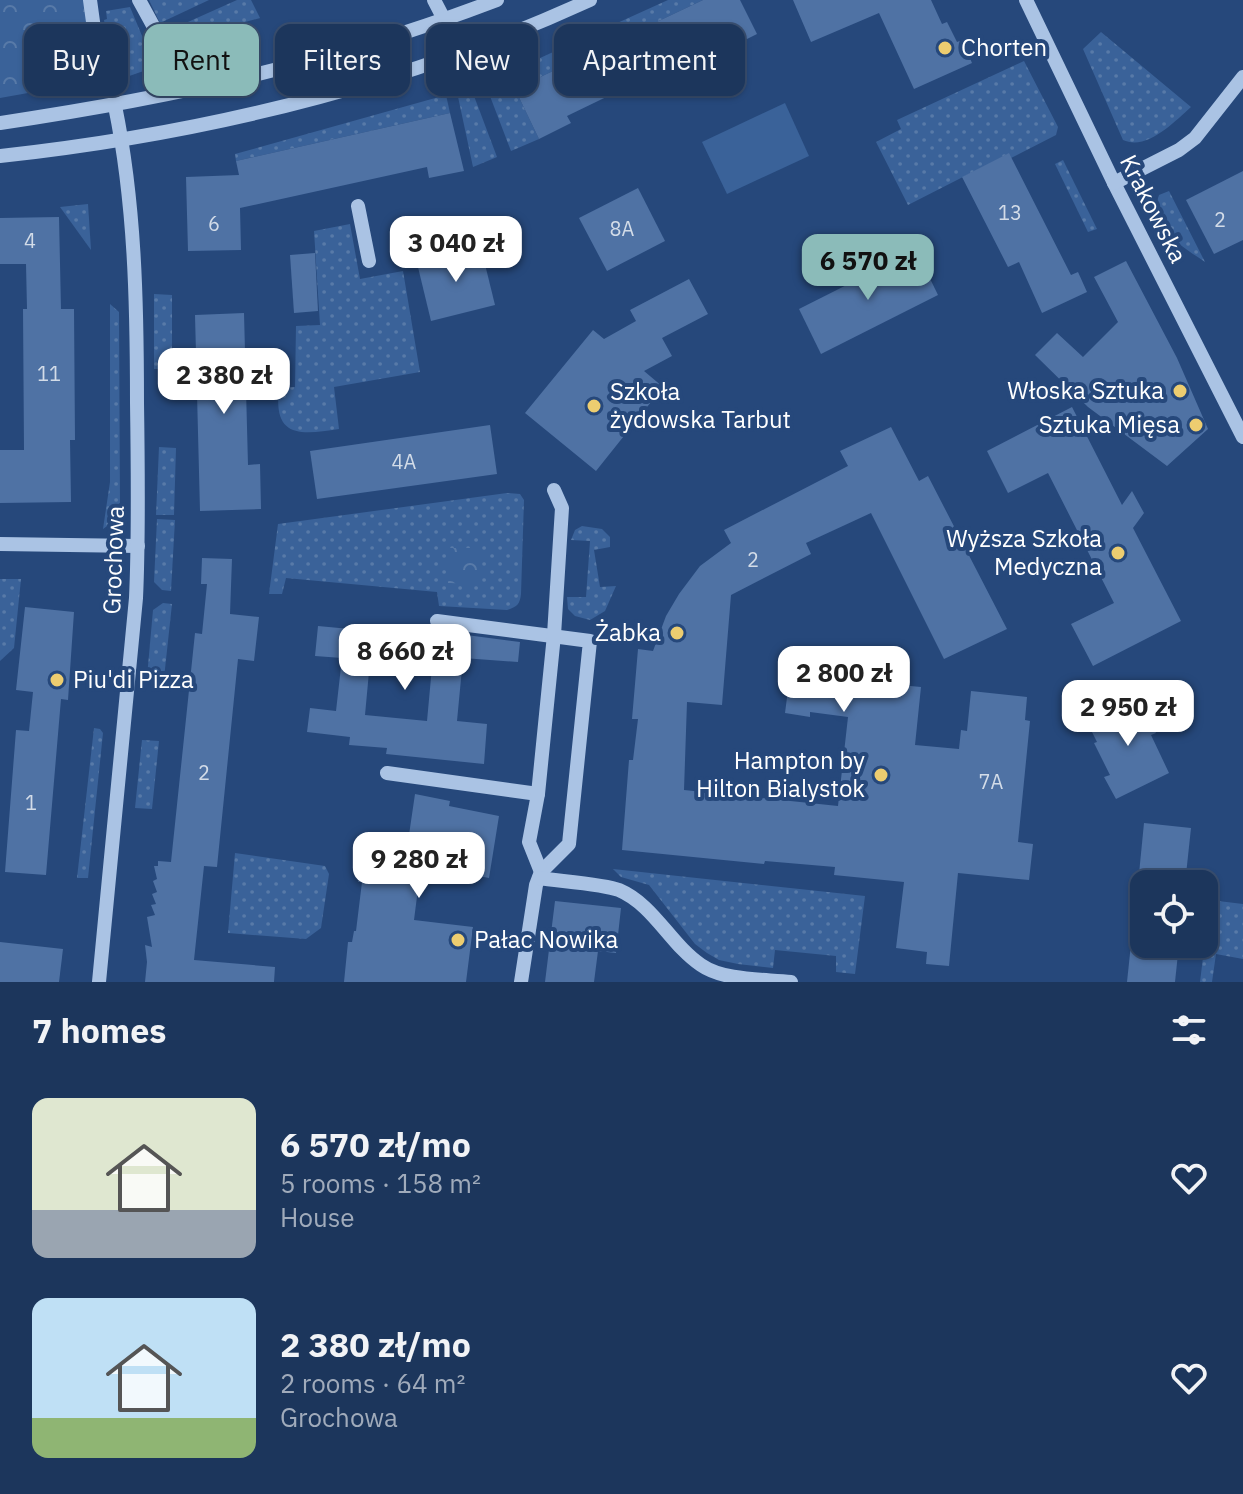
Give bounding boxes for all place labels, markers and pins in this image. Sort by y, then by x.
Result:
place label: Chorten [961,31,1047,63]
marker: Chorten [936,39,954,57]
pin: 3 040 zł [373,216,539,284]
pin: 6 570 zł [785,234,951,302]
pin: 2 380 zł [141,348,307,416]
place label: Włoska Sztuka [1007,374,1164,406]
place label: Szkoła żydowska Tarbut [610,375,791,435]
marker: Włoska Sztuka [1171,382,1189,400]
marker: Szkoła żydowska Tarbut [585,397,603,415]
place label: Sztuka Mięsa [1039,408,1180,440]
marker: Sztuka Mięsa [1187,416,1205,434]
place label: Wyższa Szkoła Medyczna [946,522,1102,582]
marker: Wyższa Szkoła Medyczna [1109,544,1127,562]
place label: Żabka [595,616,661,648]
pin: 8 660 zł [322,624,488,692]
marker: Żabka [668,624,686,642]
pin: 2 800 zł [761,646,927,714]
place label: Piu'di Pizza [73,663,194,695]
marker: Piu'di Pizza [48,671,66,689]
pin: 2 950 zł [1045,680,1211,748]
place label: Hampton by Hilton Bialystok [696,744,865,804]
marker: Hampton by Hilton Bialystok [872,766,890,784]
pin: 9 280 zł [336,832,502,900]
place label: Pałac Nowika [474,923,619,955]
marker: Pałac Nowika [449,931,467,949]

